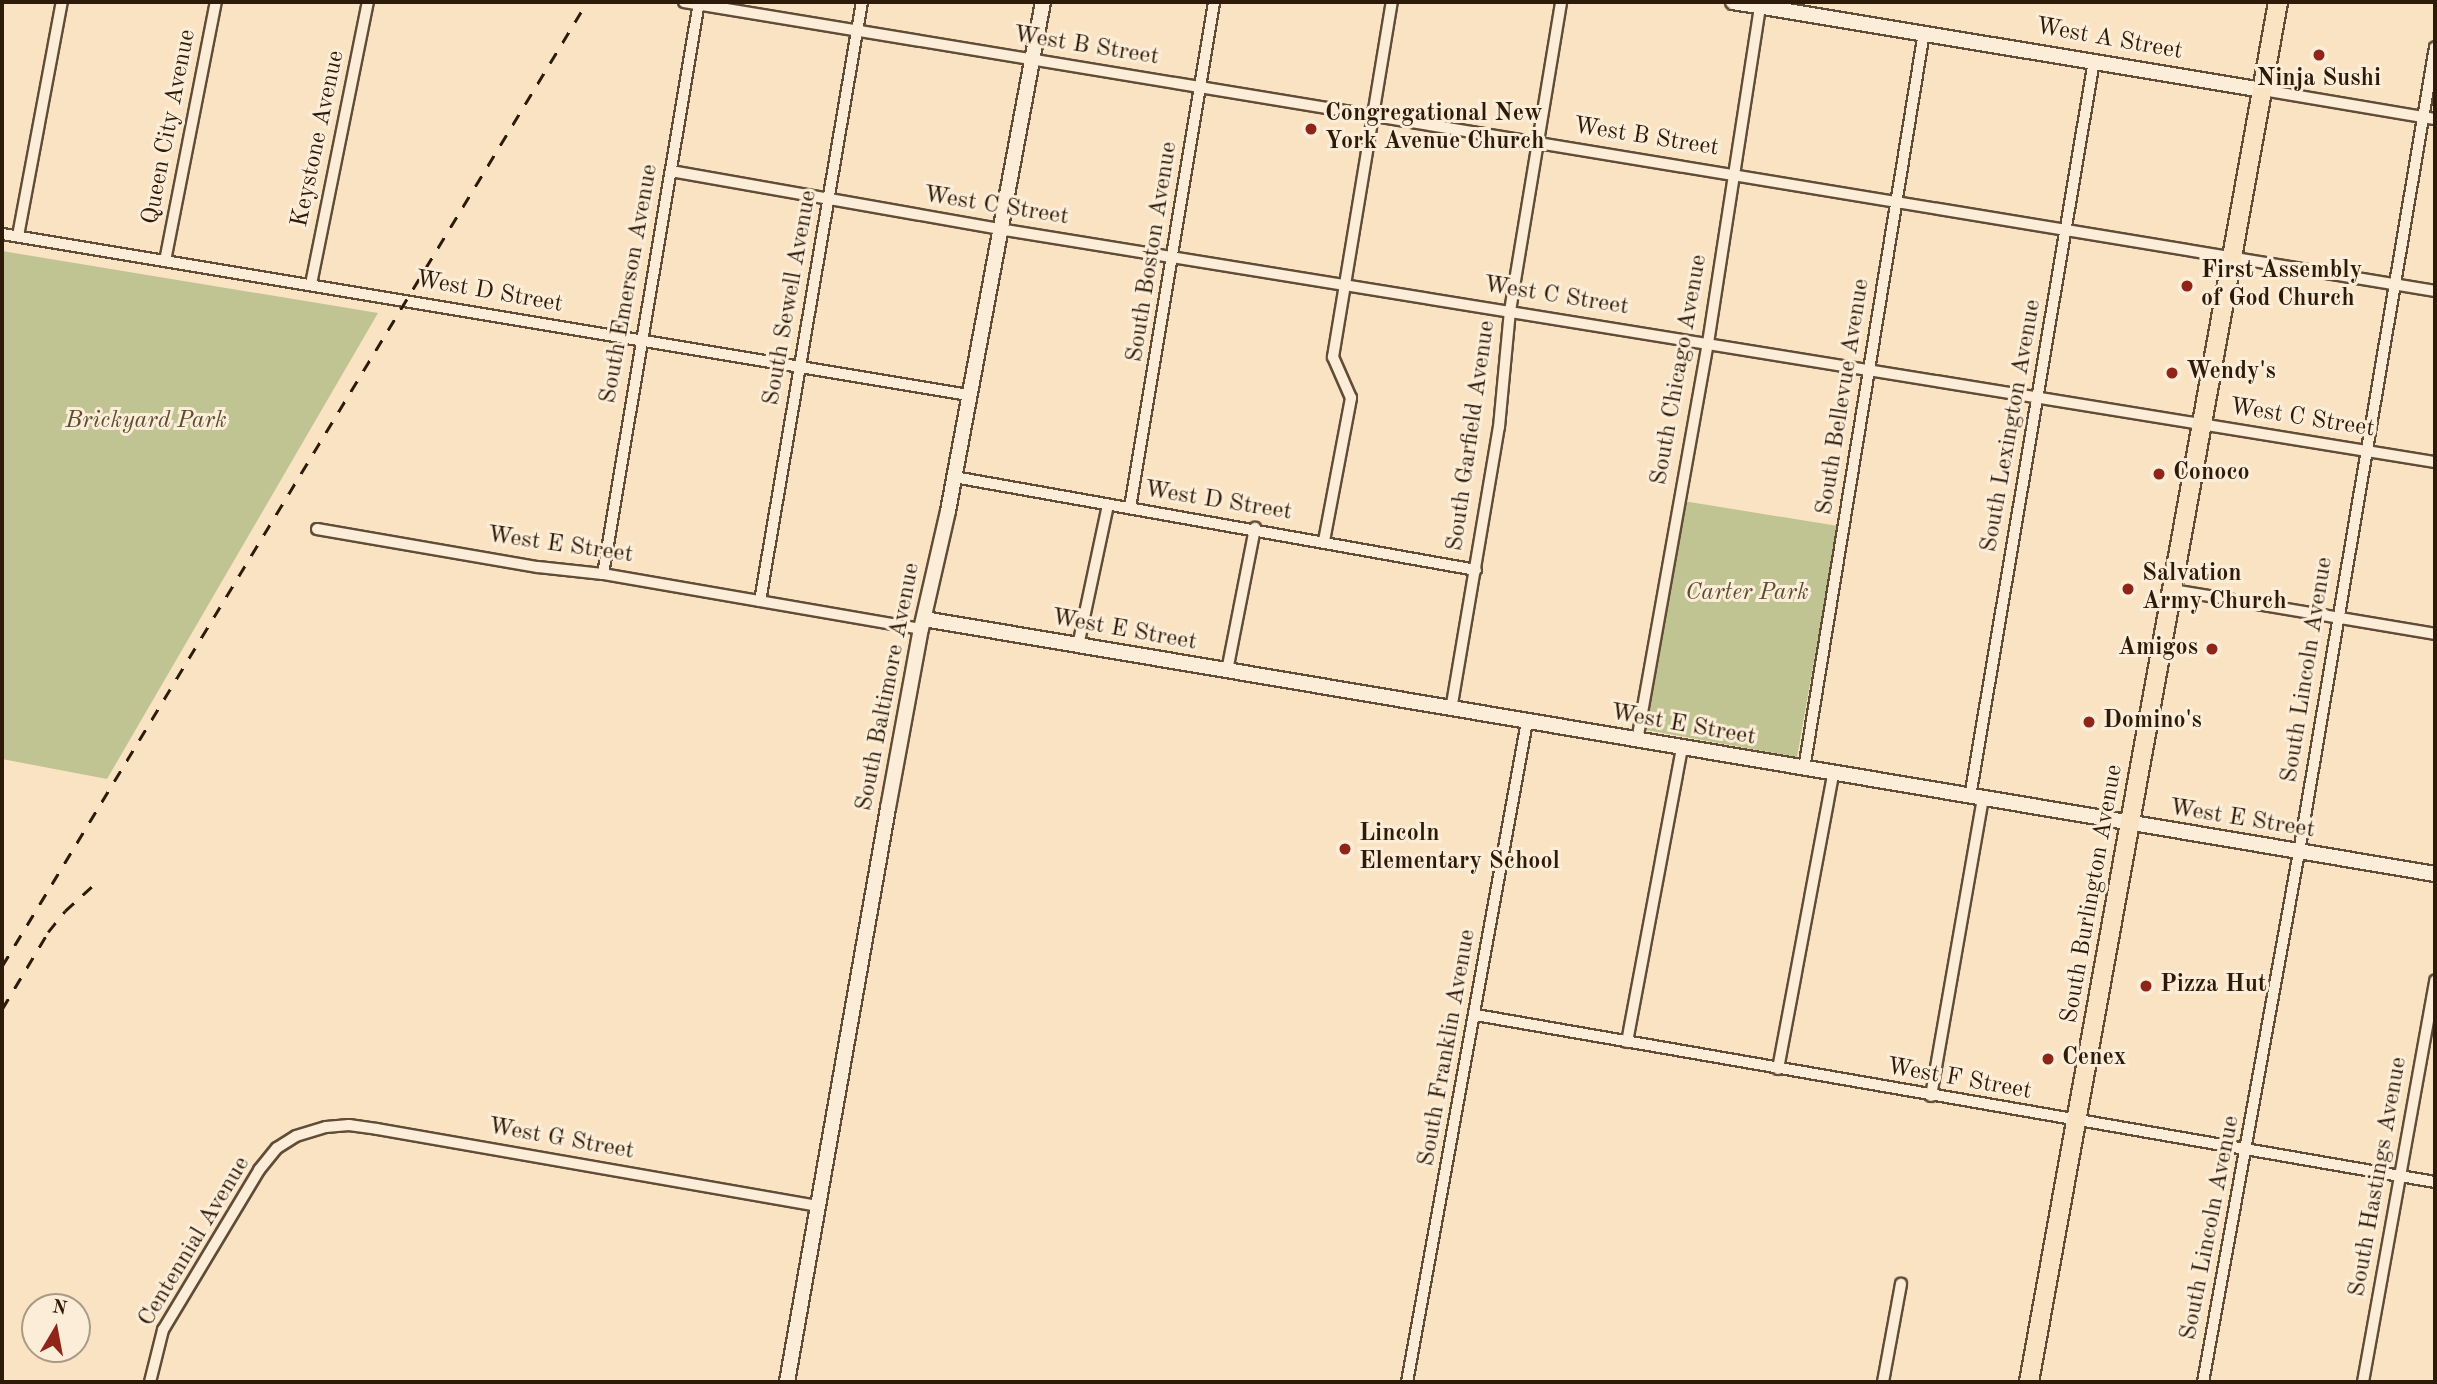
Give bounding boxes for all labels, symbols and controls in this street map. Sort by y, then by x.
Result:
street label: West A Street [2033,13,2185,67]
street label: West B Street [1011,21,1161,73]
street label: Queen City Avenue [137,27,203,227]
marker: Ninja Sushi [2311,47,2327,63]
street label: Keystone Avenue [286,48,352,230]
place label: Ninja Sushi [2257,66,2381,94]
place label: Congregational New York Avenue Church [1325,101,1545,157]
street label: West B Street [1571,112,1721,164]
marker: Congregational New York Avenue Church [1303,121,1319,137]
street label: South Boston Avenue [1121,140,1185,364]
street label: South Emerson Avenue [595,162,665,406]
street label: West C Street [921,181,1071,233]
street label: South Sewell Avenue [758,188,824,408]
street label: South Chicago Avenue [1646,253,1714,487]
place label: First Assembly of God Church [2201,258,2362,314]
street label: West D Street [413,266,565,320]
street label: West C Street [1481,271,1631,323]
street label: South Bellevue Avenue [1811,277,1877,517]
marker: First Assembly of God Church [2179,278,2195,294]
street label: South Lexington Avenue [1976,297,2048,555]
street label: South Garfield Avenue [1442,319,1502,553]
place label: Wendy's [2186,359,2276,387]
marker: Wendy's [2164,365,2180,381]
street label: West C Street [2227,393,2377,445]
park label: Brickyard Park [65,408,227,436]
place label: Conoco [2173,460,2250,488]
marker: Conoco [2151,466,2167,482]
street label: West D Street [1142,476,1294,528]
street label: West E Street [485,522,635,570]
street label: South Lincoln Avenue [2276,555,2340,785]
street label: South Baltimore Avenue [851,560,927,814]
place label: Salvation Army Church [2142,561,2287,617]
park label: Carter Park [1685,580,1809,608]
marker: Salvation Army Church [2120,581,2136,597]
street label: West E Street [1049,604,1199,658]
place label: Amigos [2118,635,2198,663]
marker: Amigos [2204,641,2220,657]
street label: West E Street [1608,699,1758,753]
place label: Domino's [2103,708,2202,736]
marker: Domino's [2081,714,2097,730]
street label: South Burlington Avenue [2056,762,2130,1026]
street label: West E Street [2167,794,2317,846]
place label: Lincoln Elementary School [1359,821,1560,877]
marker: Lincoln Elementary School [1337,841,1353,857]
street label: South Franklin Avenue [1413,927,1483,1169]
place label: Pizza Hut [2160,972,2267,1000]
marker: Pizza Hut [2138,978,2154,994]
place label: Cenex [2062,1045,2126,1073]
marker: Cenex [2040,1051,2056,1067]
street label: West F Street [1884,1053,2034,1107]
street label: South Hastings Avenue [2344,1055,2414,1299]
street label: West G Street [486,1113,636,1167]
street label: South Lincoln Avenue [2175,1113,2247,1343]
street label: Centennial Avenue [133,1152,257,1332]
north arrow [21,1293,91,1363]
text: N [51,1298,68,1319]

